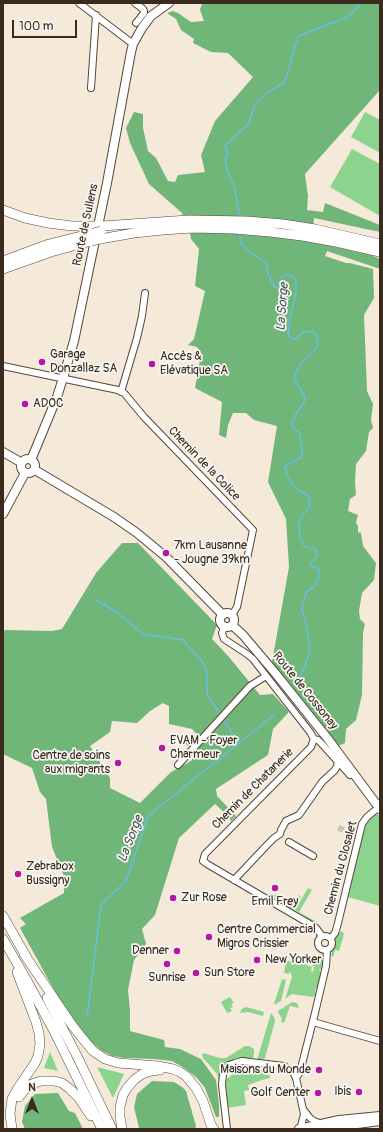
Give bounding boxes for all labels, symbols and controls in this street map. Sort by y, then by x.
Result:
scale bar [14,12,79,38]
text: 100 m [19,19,53,34]
street label: Route de Sullens [70,183,102,267]
water label: La Sorge [274,282,292,332]
place label: Garage Donzallaz SA [50,348,117,376]
place label: Accès & Elévatique SA [160,350,228,378]
marker: Garage Donzallaz SA [37,357,47,367]
marker: Accès & Elévatique SA [147,359,157,369]
place label: ADOC [33,397,63,411]
marker: ADOC [20,399,30,409]
street label: Chemin de la Colice [165,424,243,504]
place label: 7km Lausanne - Jougne 39km [174,539,250,567]
marker: 7km Lausanne - Jougne 39km [161,548,171,558]
street label: Route de Cossonay [269,649,341,733]
place label: EVAM - Foyer Charmeur [170,734,238,762]
marker: EVAM - Foyer Charmeur [157,743,167,753]
street label: Chemin de Chatanerie [209,745,297,833]
place label: Centre de soins aux migrants [33,749,110,777]
marker: Centre de soins aux migrants [113,758,123,768]
water label: La Sorge [115,814,147,864]
street label: Chemin du Closalet [322,819,360,917]
place label: Zebrabox Bussigny [26,860,74,888]
marker: Zebrabox Bussigny [13,869,23,879]
marker: Emil Frey [270,883,280,893]
place label: Zur Rose [181,891,227,905]
marker: Zur Rose [168,893,178,903]
place label: Emil Frey [252,895,298,909]
place label: Centre Commercial Migros Crissier [217,923,316,951]
marker: Centre Commercial Migros Crissier [204,932,214,942]
place label: Denner [132,944,169,958]
marker: Denner [172,946,182,956]
place label: New Yorker [265,953,322,967]
marker: New Yorker [252,955,262,965]
marker: Sunrise [162,959,172,969]
place label: Sun Store [204,966,255,980]
marker: Sun Store [191,968,201,978]
place label: Sunrise [148,971,186,985]
place label: Maisons du Monde [220,1063,311,1077]
marker: Maisons du Monde [314,1065,324,1075]
north arrow [12,1080,52,1120]
text: N [28,1081,36,1094]
place label: Ibis [334,1085,351,1099]
place label: Golf Center [250,1086,310,1100]
marker: Ibis [354,1087,364,1097]
marker: Golf Center [313,1088,323,1098]

